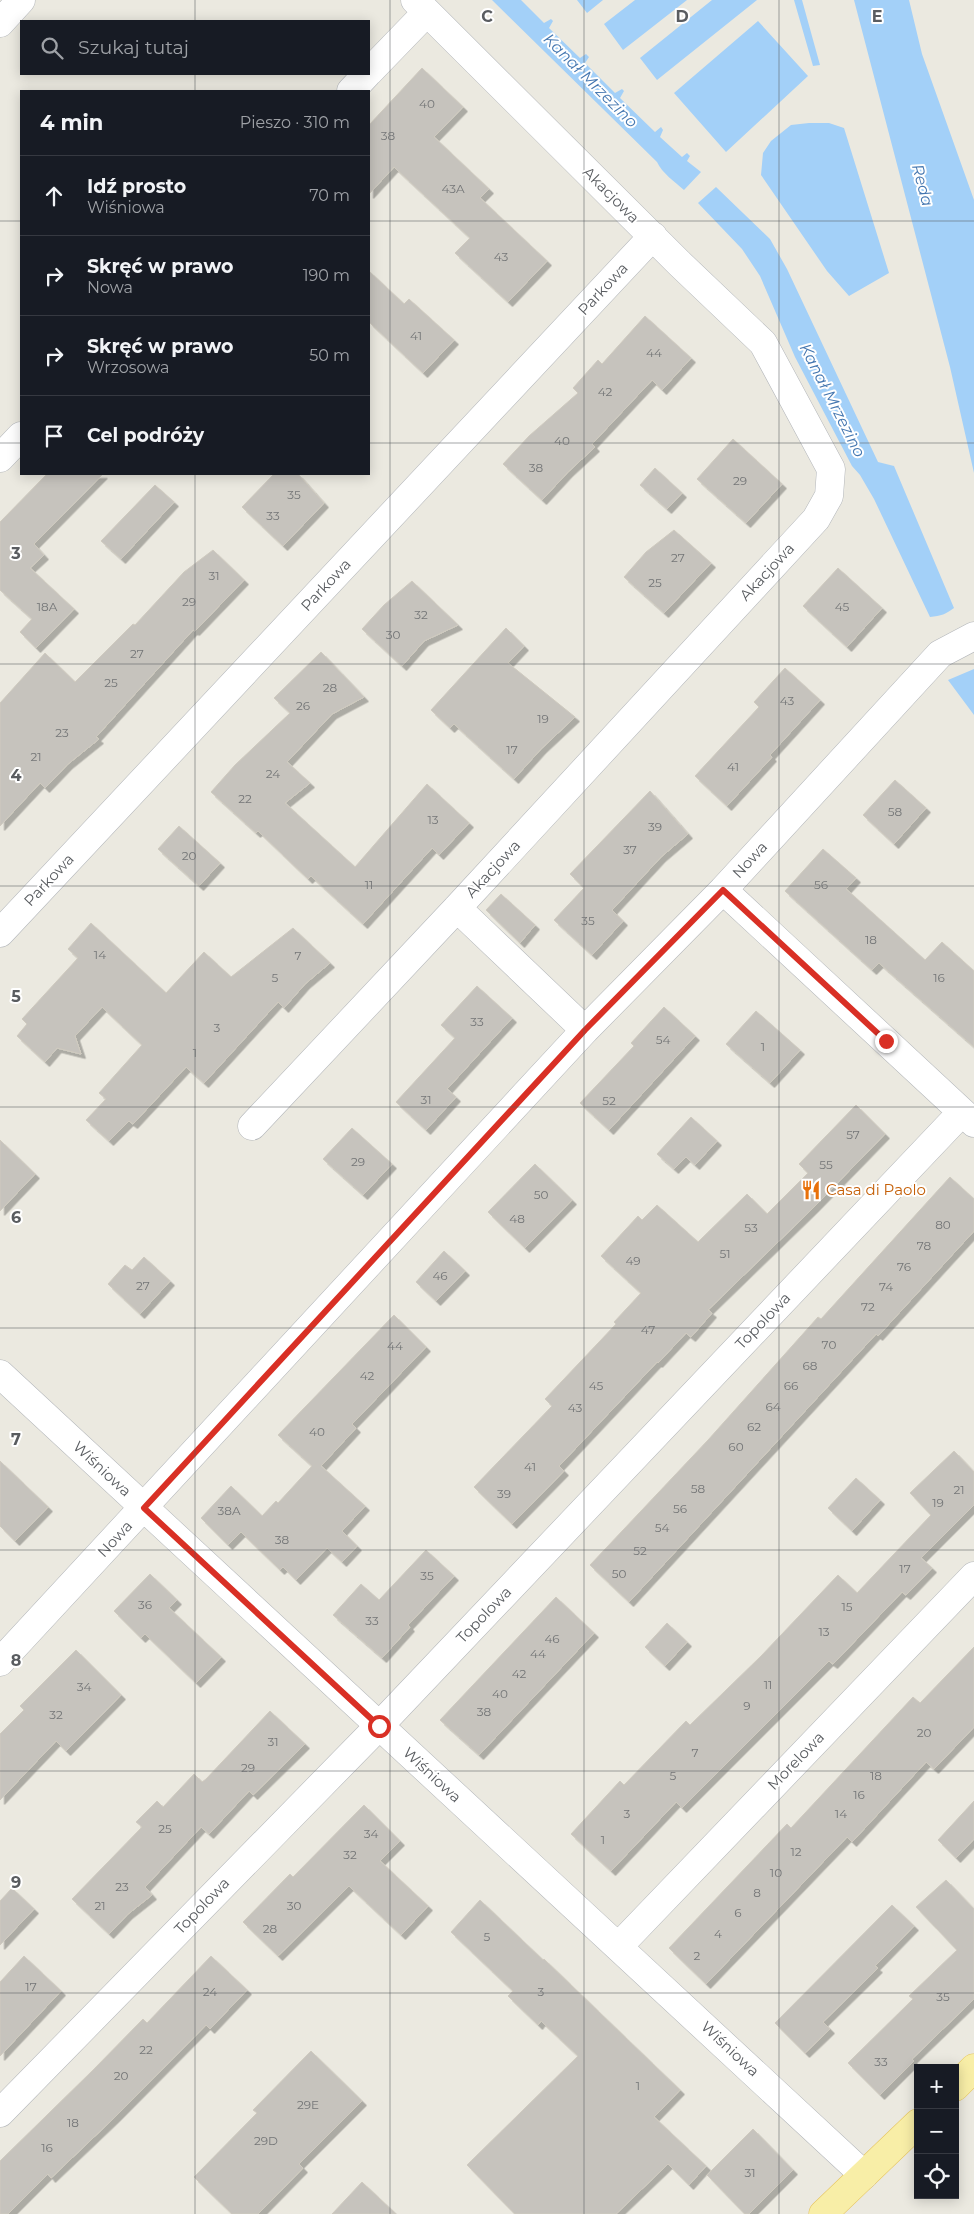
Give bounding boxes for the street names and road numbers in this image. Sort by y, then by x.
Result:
street label: Akacjowa [579,163,643,227]
street label: Parkowa [574,258,632,319]
street label: Akacjowa [735,539,798,604]
street label: Parkowa [297,554,355,615]
street label: Akacjowa [461,836,524,901]
street label: Nowa [728,837,771,882]
street label: Parkowa [20,849,78,910]
street label: Topolowa [731,1288,794,1353]
street label: Wiśniowa [69,1437,135,1500]
street label: Nowa [93,1516,136,1561]
street label: Topolowa [452,1582,515,1647]
street label: Morelowa [763,1728,828,1794]
street label: Wiśniowa [399,1743,465,1806]
street label: Topolowa [170,1873,233,1938]
street label: Wiśniowa [697,2017,763,2080]

